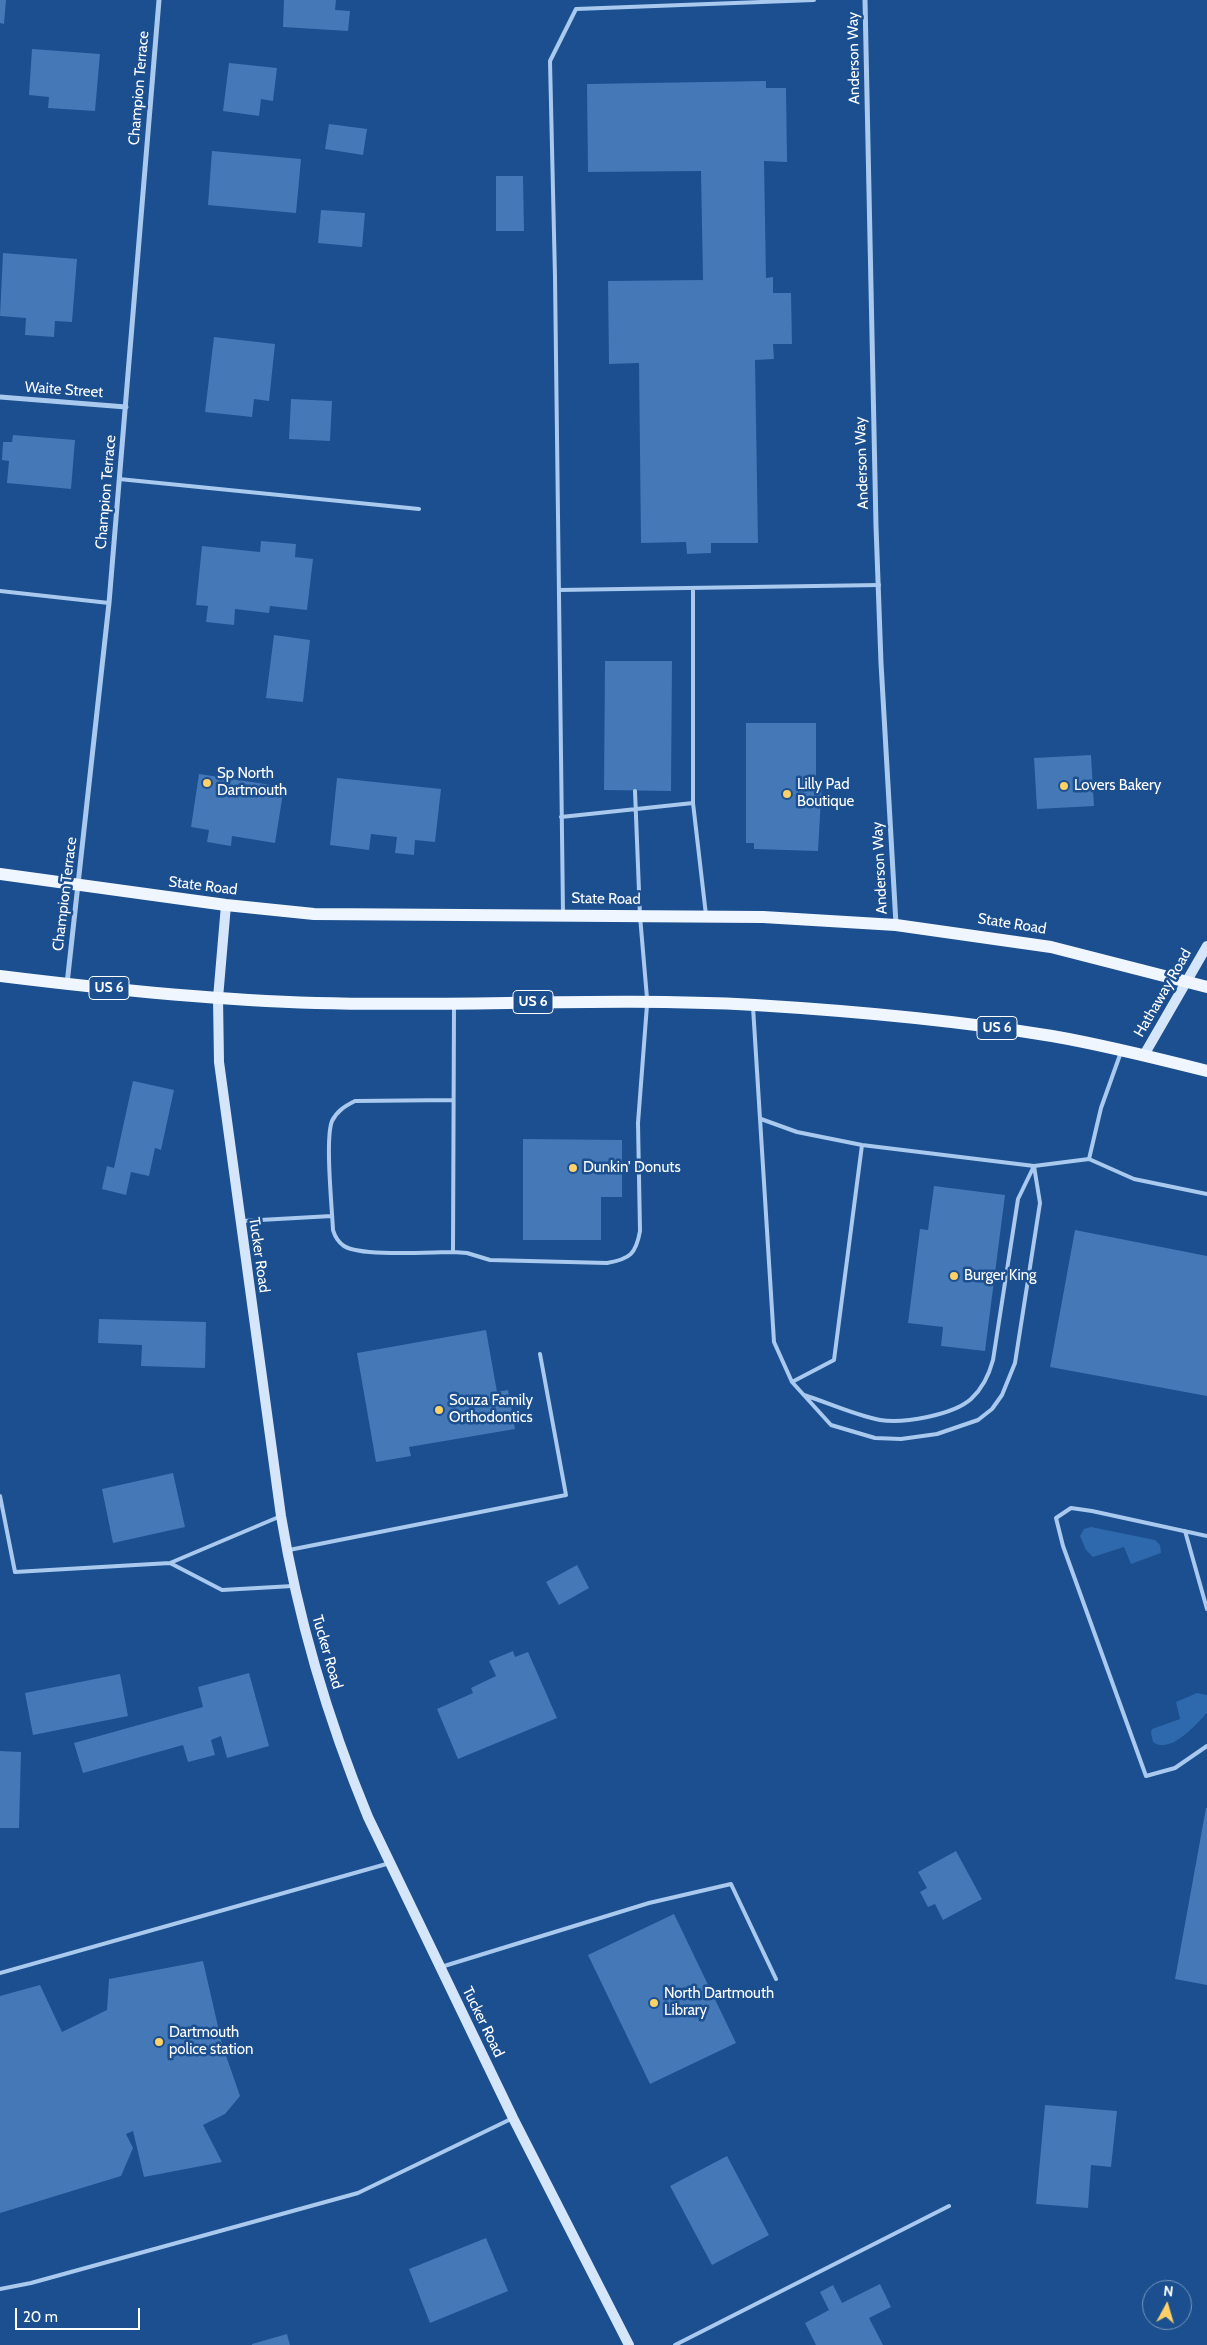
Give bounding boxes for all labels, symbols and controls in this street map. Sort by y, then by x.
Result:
street label: Anderson Way [844,12,864,104]
street label: Champion Terrace [125,30,153,146]
street label: Waite Street [24,378,104,402]
street label: Anderson Way [851,416,873,510]
street label: Champion Terrace [92,434,120,550]
place label: Sp North Dartmouth [217,765,287,800]
place label: Lilly Pad Boutique [797,776,854,811]
marker: Sp North Dartmouth [201,777,213,789]
place label: Lovers Bakery [1074,777,1161,795]
marker: Lovers Bakery [1058,780,1070,792]
marker: Lilly Pad Boutique [781,788,793,800]
street label: Anderson Way [869,821,891,915]
street label: Champion Terrace [49,836,81,952]
street label: State Road [168,873,238,899]
street label: State Road [571,889,641,909]
street label: State Road [976,910,1048,938]
street label: Hathaway Road [1130,946,1196,1040]
road number: US 6 [89,976,129,1000]
road number: US 6 [513,990,553,1014]
road number: US 6 [977,1016,1017,1040]
place label: Dunkin' Donuts [583,1159,681,1177]
marker: Dunkin' Donuts [567,1162,579,1174]
street label: Tucker Road [245,1216,273,1294]
place label: Burger King [964,1267,1037,1285]
marker: Burger King [948,1270,960,1282]
place label: Souza Family Orthodontics [449,1392,533,1427]
marker: Souza Family Orthodontics [433,1404,445,1416]
street label: Tucker Road [308,1613,346,1691]
street label: Tucker Road [458,1984,508,2060]
place label: North Dartmouth Library [664,1985,774,2020]
marker: North Dartmouth Library [648,1997,660,2009]
place label: Dartmouth police station [169,2024,253,2059]
marker: Dartmouth police station [153,2036,165,2048]
north arrow [1142,2280,1192,2330]
text: N [1163,2282,1174,2301]
scale bar [18,2298,142,2330]
text: 20 m [23,2308,58,2326]

